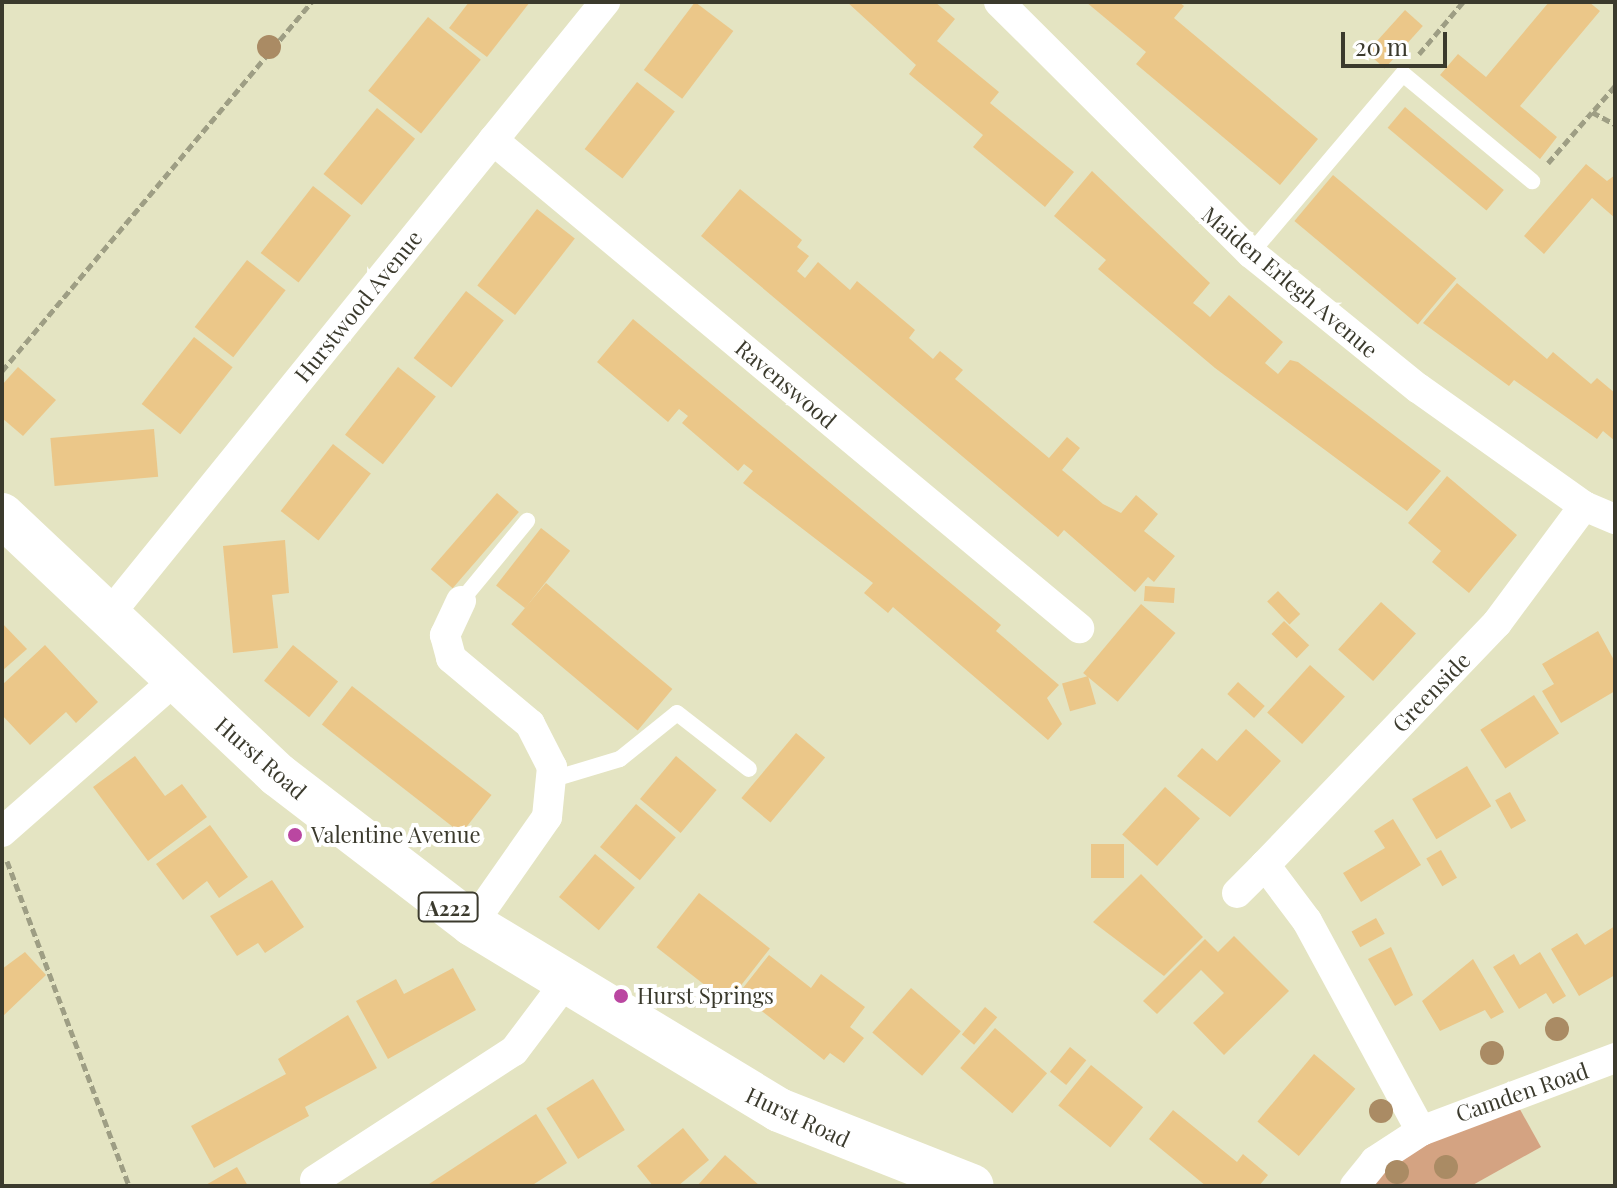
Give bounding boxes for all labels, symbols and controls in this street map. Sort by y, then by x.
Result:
scale bar [1345,16,1451,66]
text: 20 m [1355,30,1408,62]
street label: Maiden Erlegh Avenue [1197,201,1383,363]
street label: Hurstwood Avenue [288,225,428,387]
street label: Ravenswood [730,334,842,434]
street label: Greenside [1387,647,1475,737]
street label: Hurst Road [210,711,312,805]
place label: Valentine Avenue [311,822,481,848]
marker: Valentine Avenue [286,826,304,844]
road number: A222 [416,891,480,923]
place label: Hurst Springs [637,983,774,1009]
marker: Hurst Springs [612,987,630,1005]
street label: Camden Road [1452,1057,1592,1127]
street label: Hurst Road [742,1081,854,1153]

